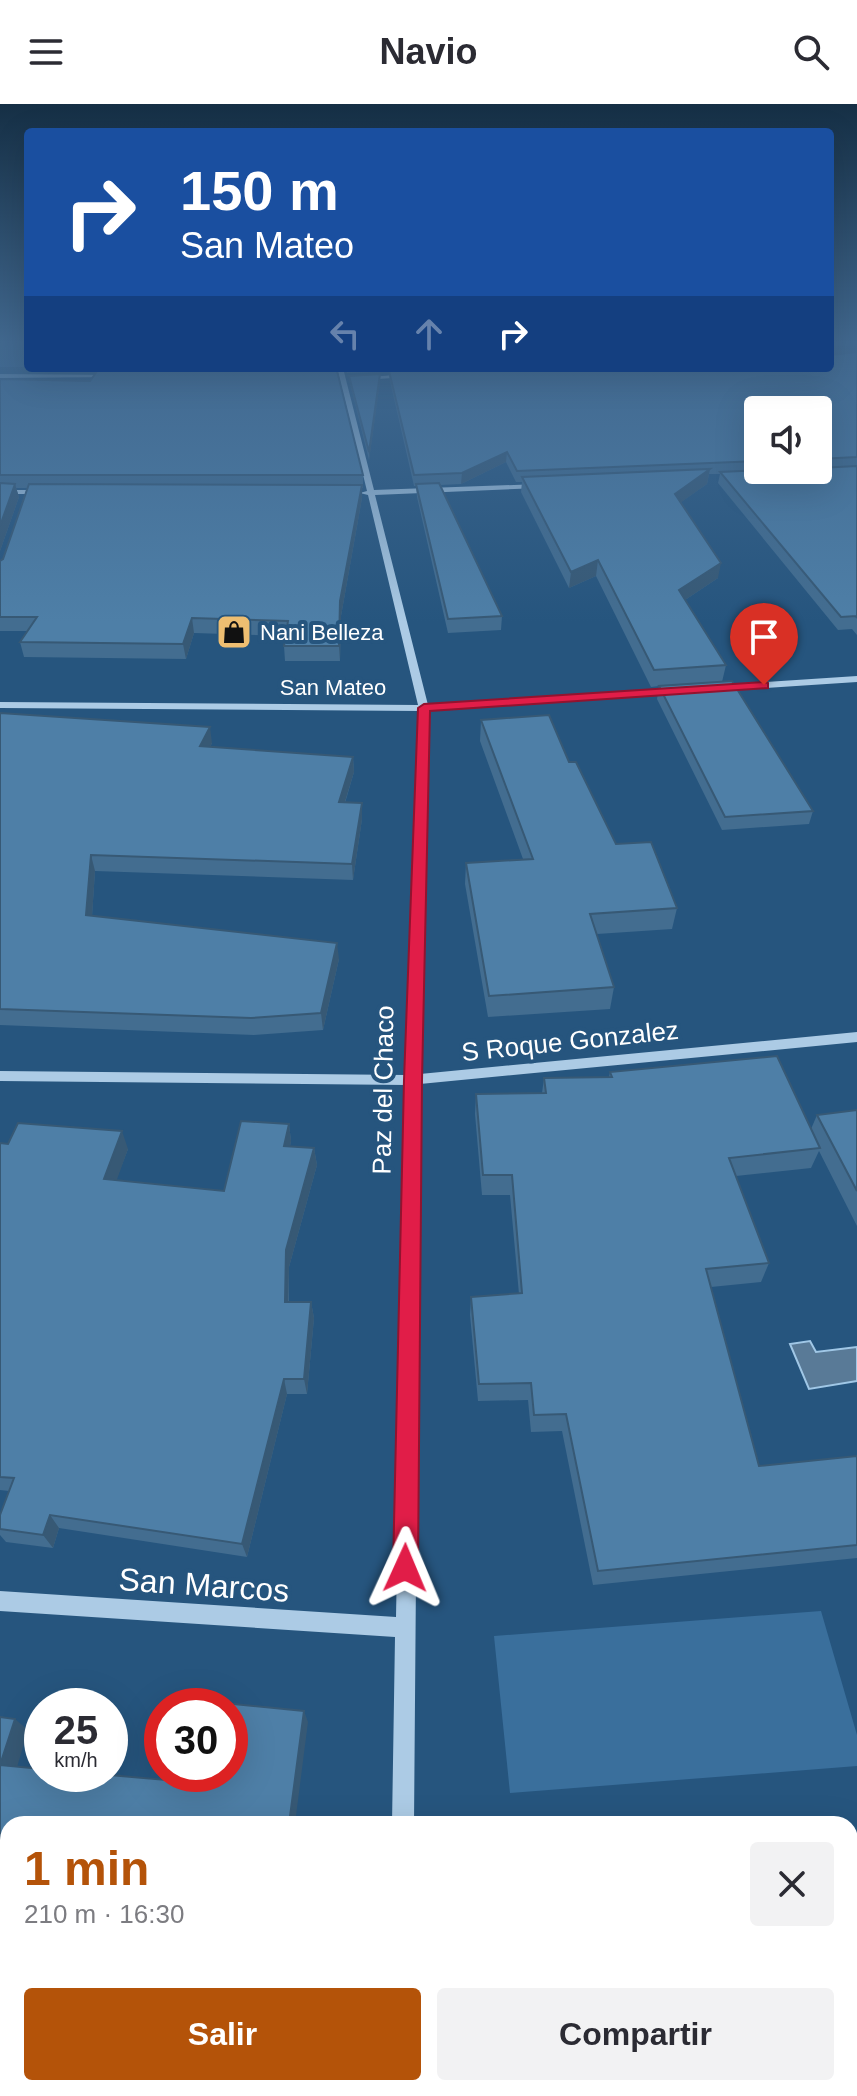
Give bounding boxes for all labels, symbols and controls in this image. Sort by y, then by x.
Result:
icon: menu [24,30,68,74]
icon: search [789,30,833,74]
text: Navio [379,31,478,72]
text: 150 m [180,159,339,222]
icon: right [48,160,152,264]
text: San Mateo [180,225,354,266]
icon: left [323,312,367,356]
icon: ahead [407,312,451,356]
icon: right [491,312,535,356]
map controls [744,396,832,484]
button: sound [744,396,832,484]
pin [730,603,798,685]
shop icon: Nani Belleza [215,613,253,651]
icon: arrive [742,615,786,659]
place label: Nani Belleza [260,620,384,645]
street label: San Mateo [280,675,386,700]
street label: Paz del Chaco [367,1005,399,1175]
street label: S Roque Gonzalez [460,1015,680,1067]
position arrow [363,1526,447,1610]
street label: San Marcos [118,1561,290,1609]
speed limit sign: 30 [144,1688,248,1792]
text: 25 [54,1708,98,1752]
text: km/h [54,1749,98,1771]
text: 1 min [24,1842,149,1895]
button: close [750,1842,834,1926]
text: 210 m · 16:30 [24,1899,184,1929]
button: Salir [24,1988,421,2080]
button: Compartir [437,1988,834,2080]

